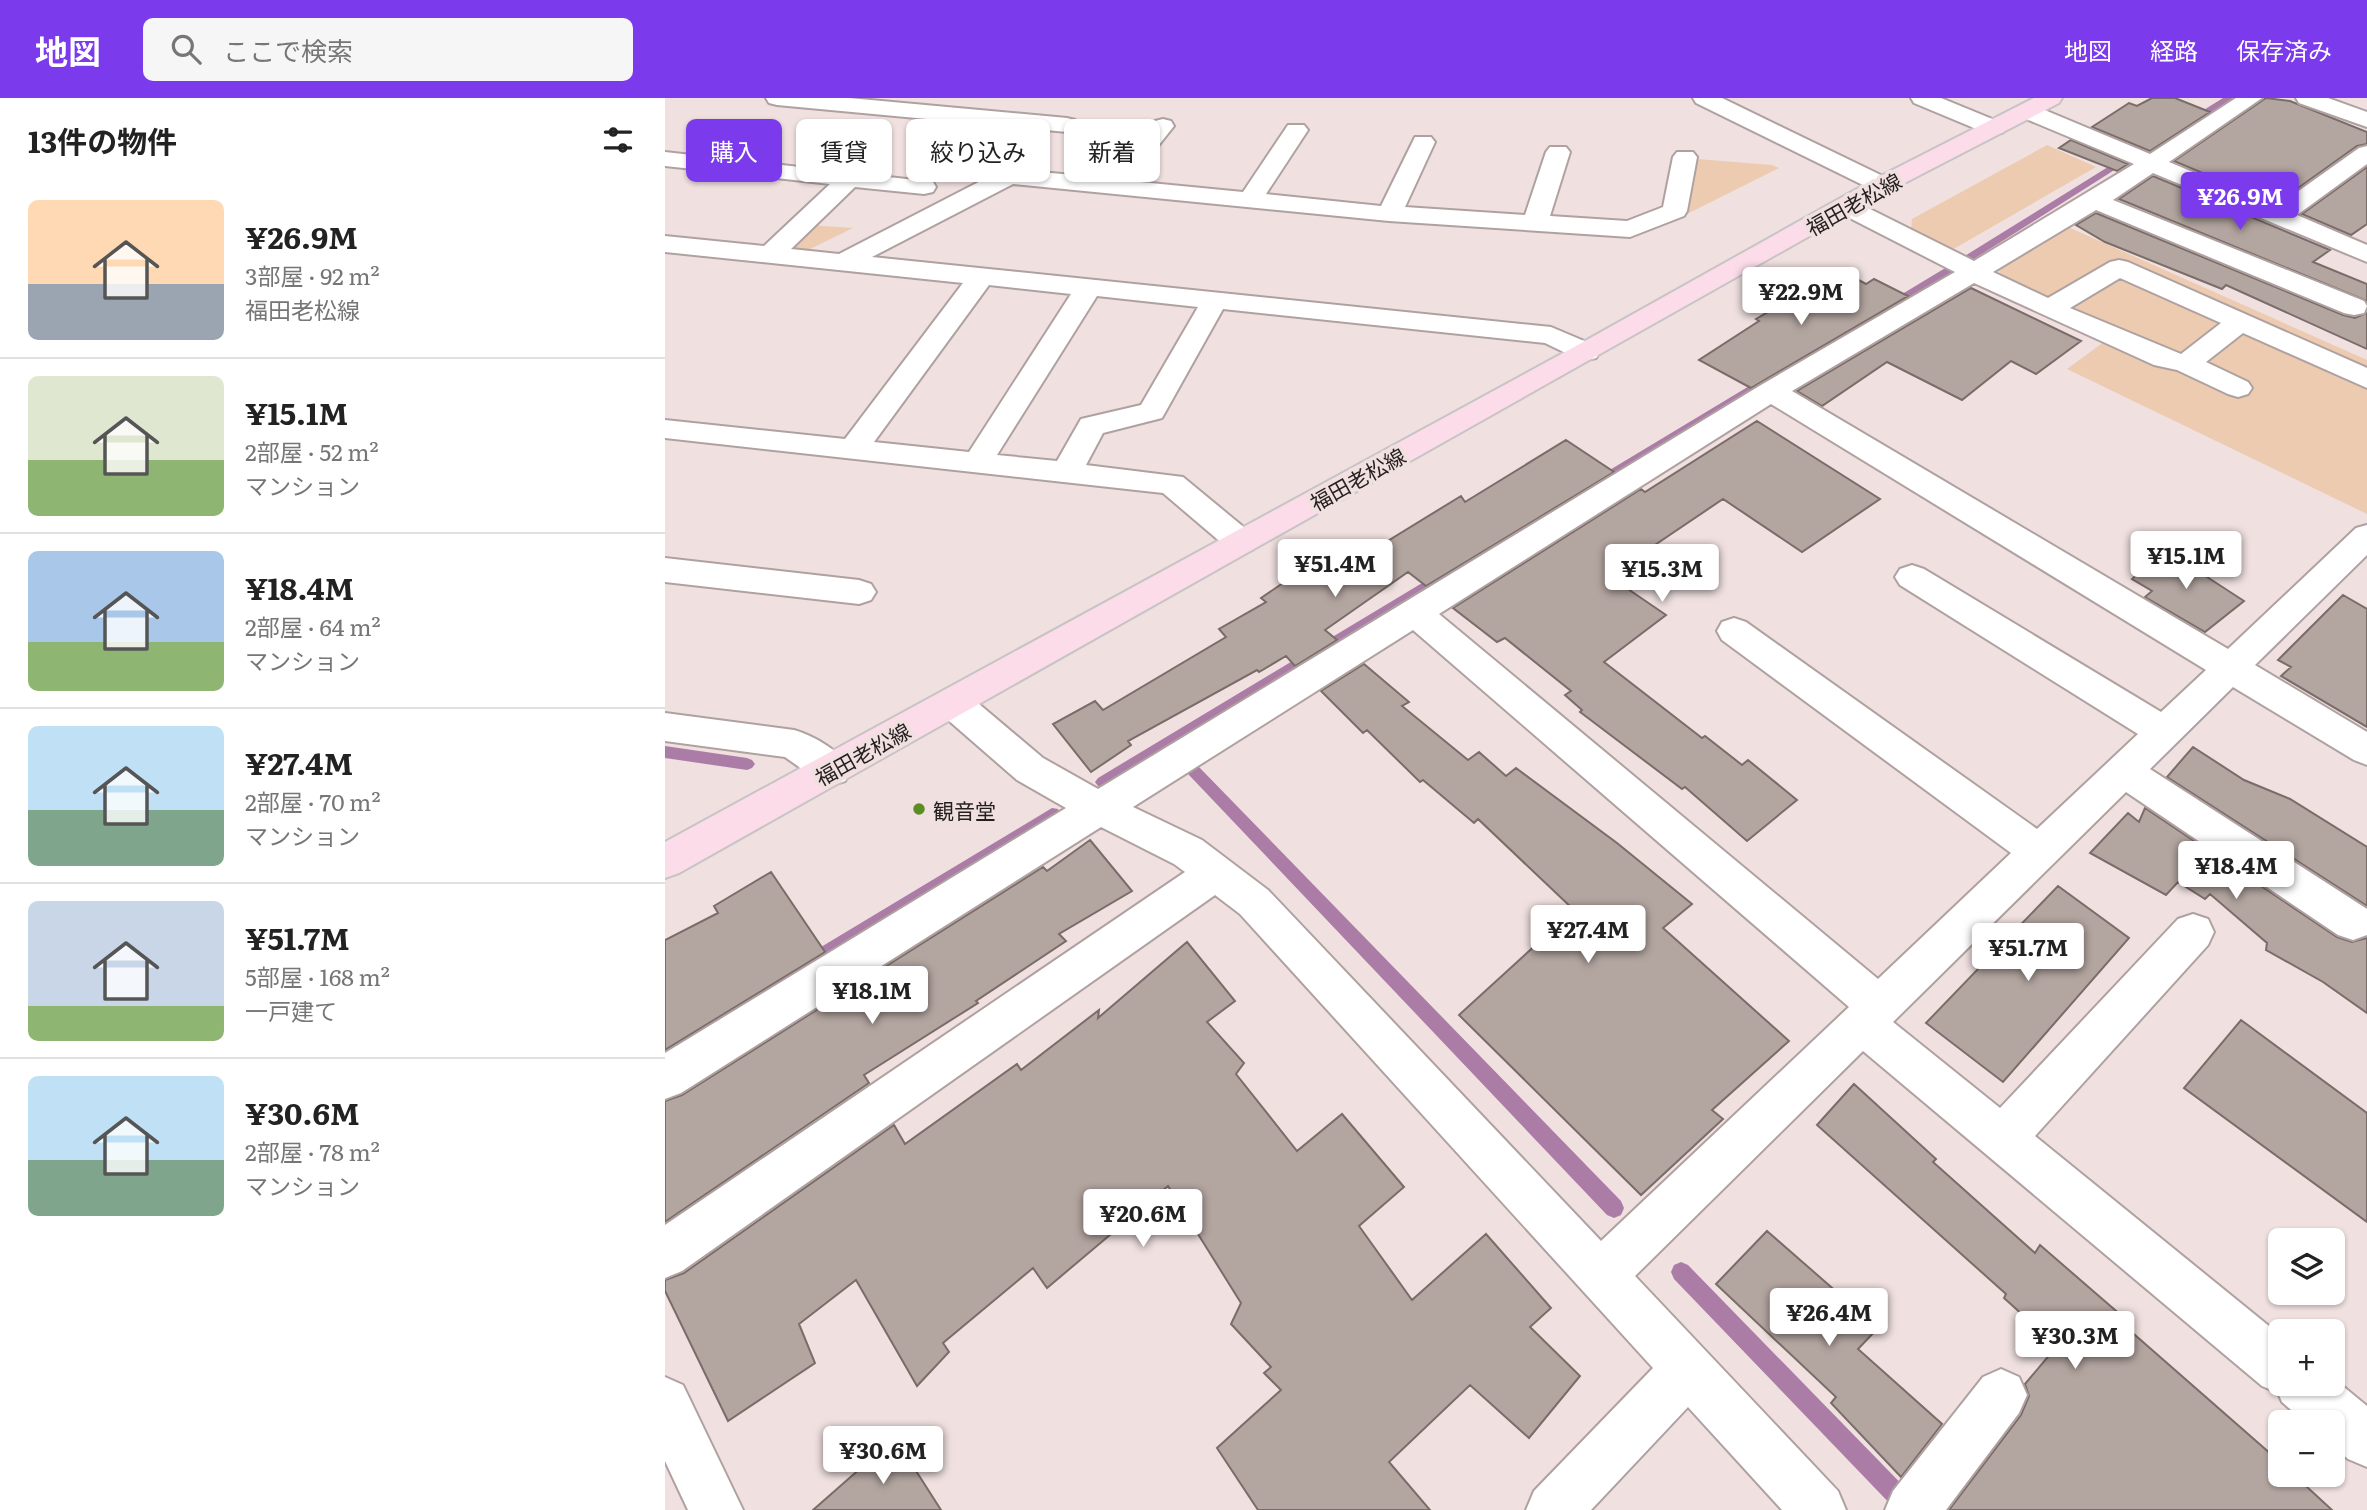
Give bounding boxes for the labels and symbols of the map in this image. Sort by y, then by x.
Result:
street label: 福田老松線 [1800,164,1906,242]
pin: ¥26.9M [2183,172,2297,232]
pin: ¥22.9M [1744,268,1858,327]
street label: 福田老松線 [1304,439,1410,517]
pin: ¥15.1M [2129,532,2243,591]
pin: ¥51.4M [1278,540,1392,599]
pin: ¥15.3M [1605,545,1719,604]
street label: 福田老松線 [809,714,915,792]
place label: 観音堂 [933,794,996,825]
marker: 観音堂 [911,801,927,817]
pin: ¥18.4M [2179,842,2293,901]
pin: ¥27.4M [1531,906,1645,965]
pin: ¥51.7M [1971,924,2085,983]
pin: ¥18.1M [815,967,929,1026]
pin: ¥20.6M [1086,1190,1200,1249]
pin: ¥26.4M [1772,1288,1886,1348]
pin: ¥30.3M [2018,1312,2132,1371]
pin: ¥30.6M [826,1426,940,1486]

